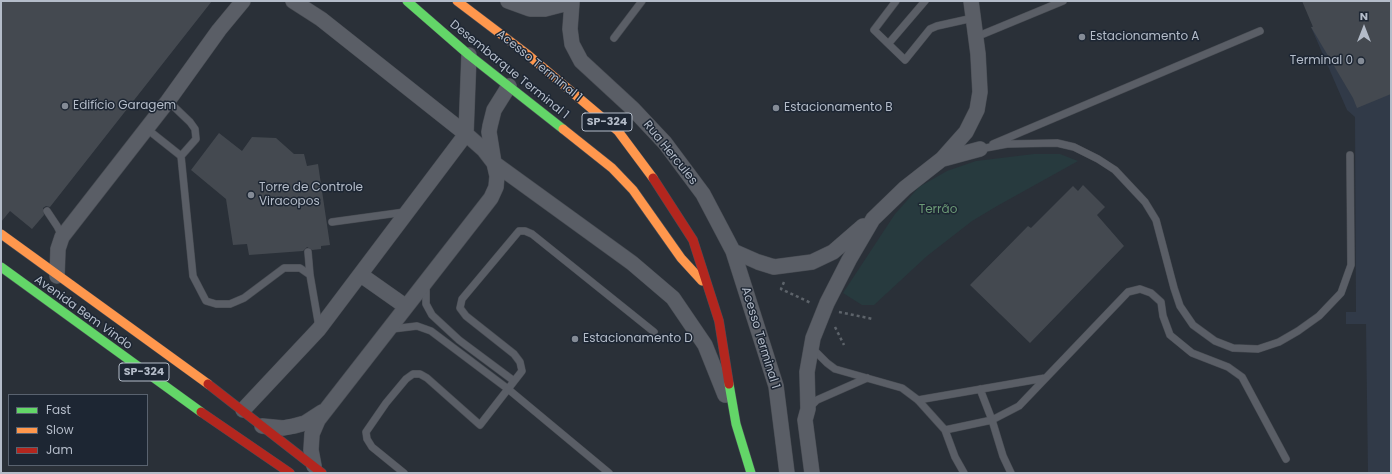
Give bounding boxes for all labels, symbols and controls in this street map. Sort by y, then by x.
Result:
north arrow [1344,8,1384,48]
text: N [1360,8,1368,24]
street label: Desembarque Terminal 1 [447,18,571,122]
street label: Acesso Terminal 1 [493,27,585,105]
place label: Estacionamento A [1090,30,1199,44]
marker: Estacionamento A [1077,32,1087,42]
place label: Terminal 0 [1290,54,1353,68]
marker: Terminal 0 [1356,56,1366,66]
place label: Edifício Garagem [73,99,176,113]
marker: Edifício Garagem [60,101,70,111]
place label: Estacionamento B [784,101,893,115]
marker: Estacionamento B [771,103,781,113]
road number: SP-324 [582,113,632,131]
street label: Rua Hercules [640,118,700,188]
place label: Torre de Controle Viracopos [259,181,363,209]
marker: Torre de Controle Viracopos [246,190,256,200]
park label: Terrão [919,203,957,217]
street label: Avenida Bem Vindo [31,273,135,353]
street label: Acesso Terminal 1 [738,285,782,391]
place label: Estacionamento D [583,332,693,346]
marker: Estacionamento D [570,334,580,344]
road number: SP-324 [119,363,169,381]
legend [8,394,148,466]
text: Fast [46,401,71,418]
text: Slow [46,421,74,438]
text: Jam [46,441,73,458]

